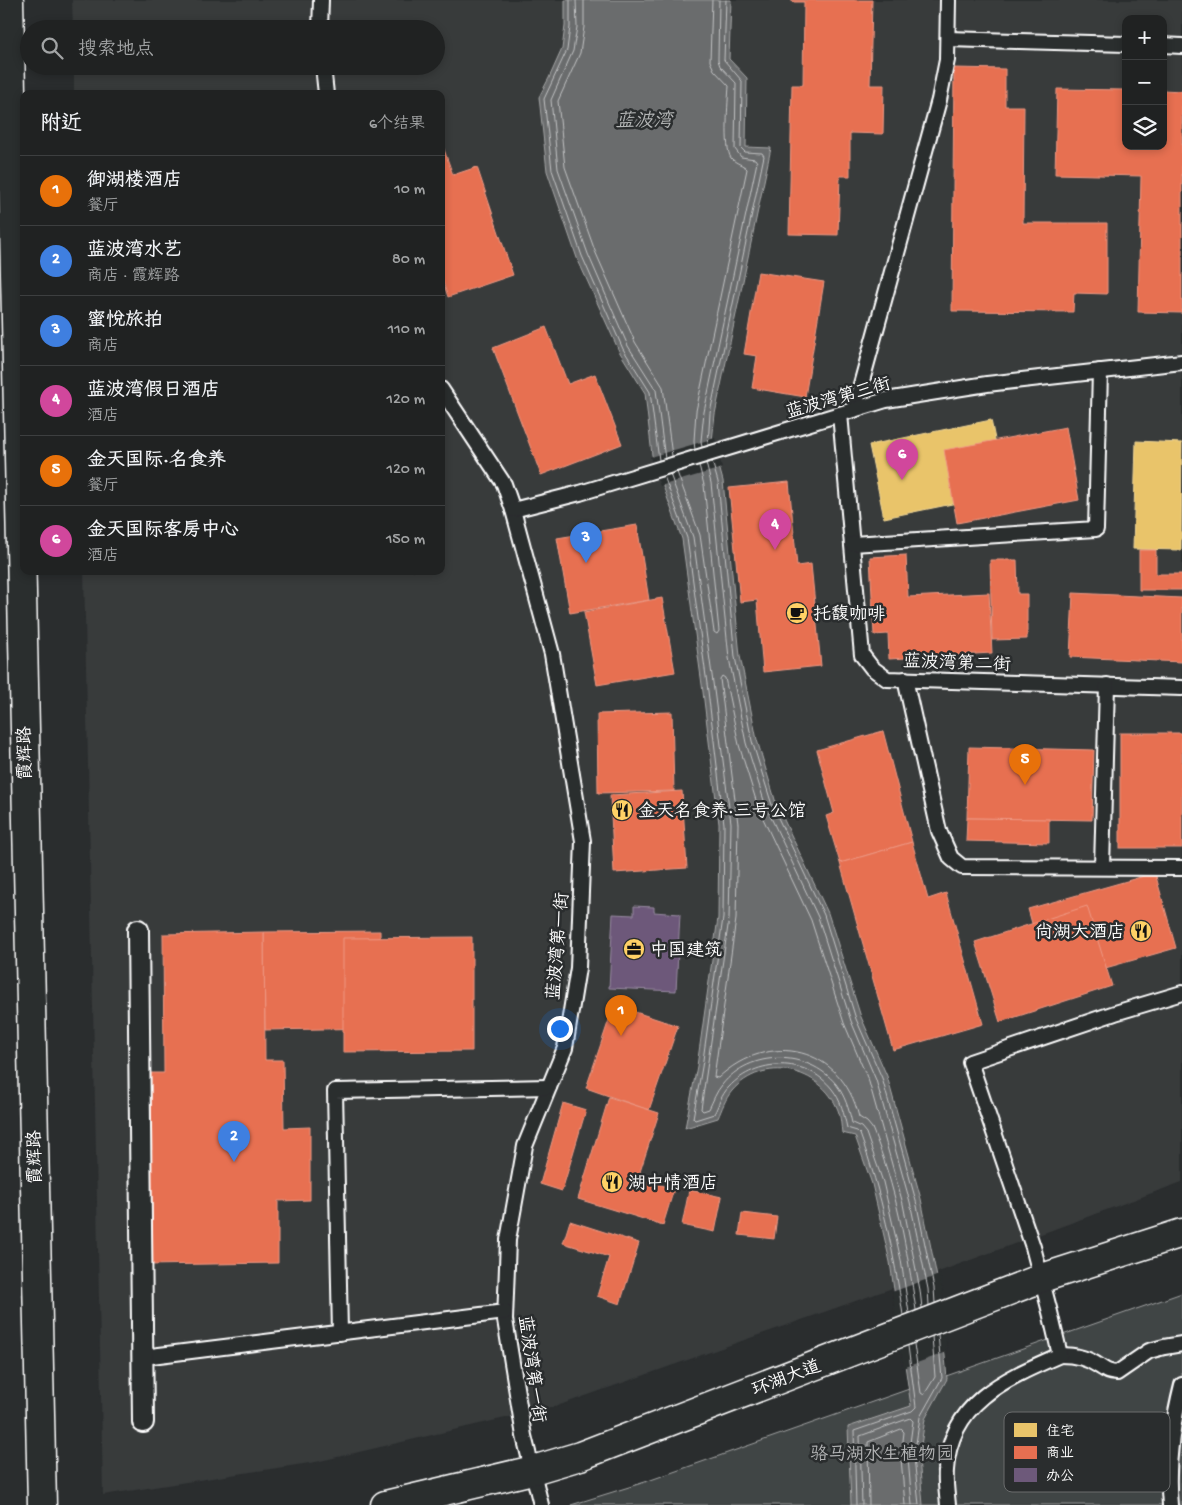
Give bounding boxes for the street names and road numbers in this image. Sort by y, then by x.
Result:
street label: 蓝波湾第三街 [784,373,893,424]
street label: 蓝波湾第二街 [903,651,1011,677]
street label: 霞辉路 [15,726,37,780]
street label: 蓝波湾第一街 [543,891,575,1001]
street label: 霞辉路 [25,1130,47,1184]
street label: 蓝波湾第一街 [513,1314,549,1424]
street label: 环湖大道 [749,1356,824,1402]

